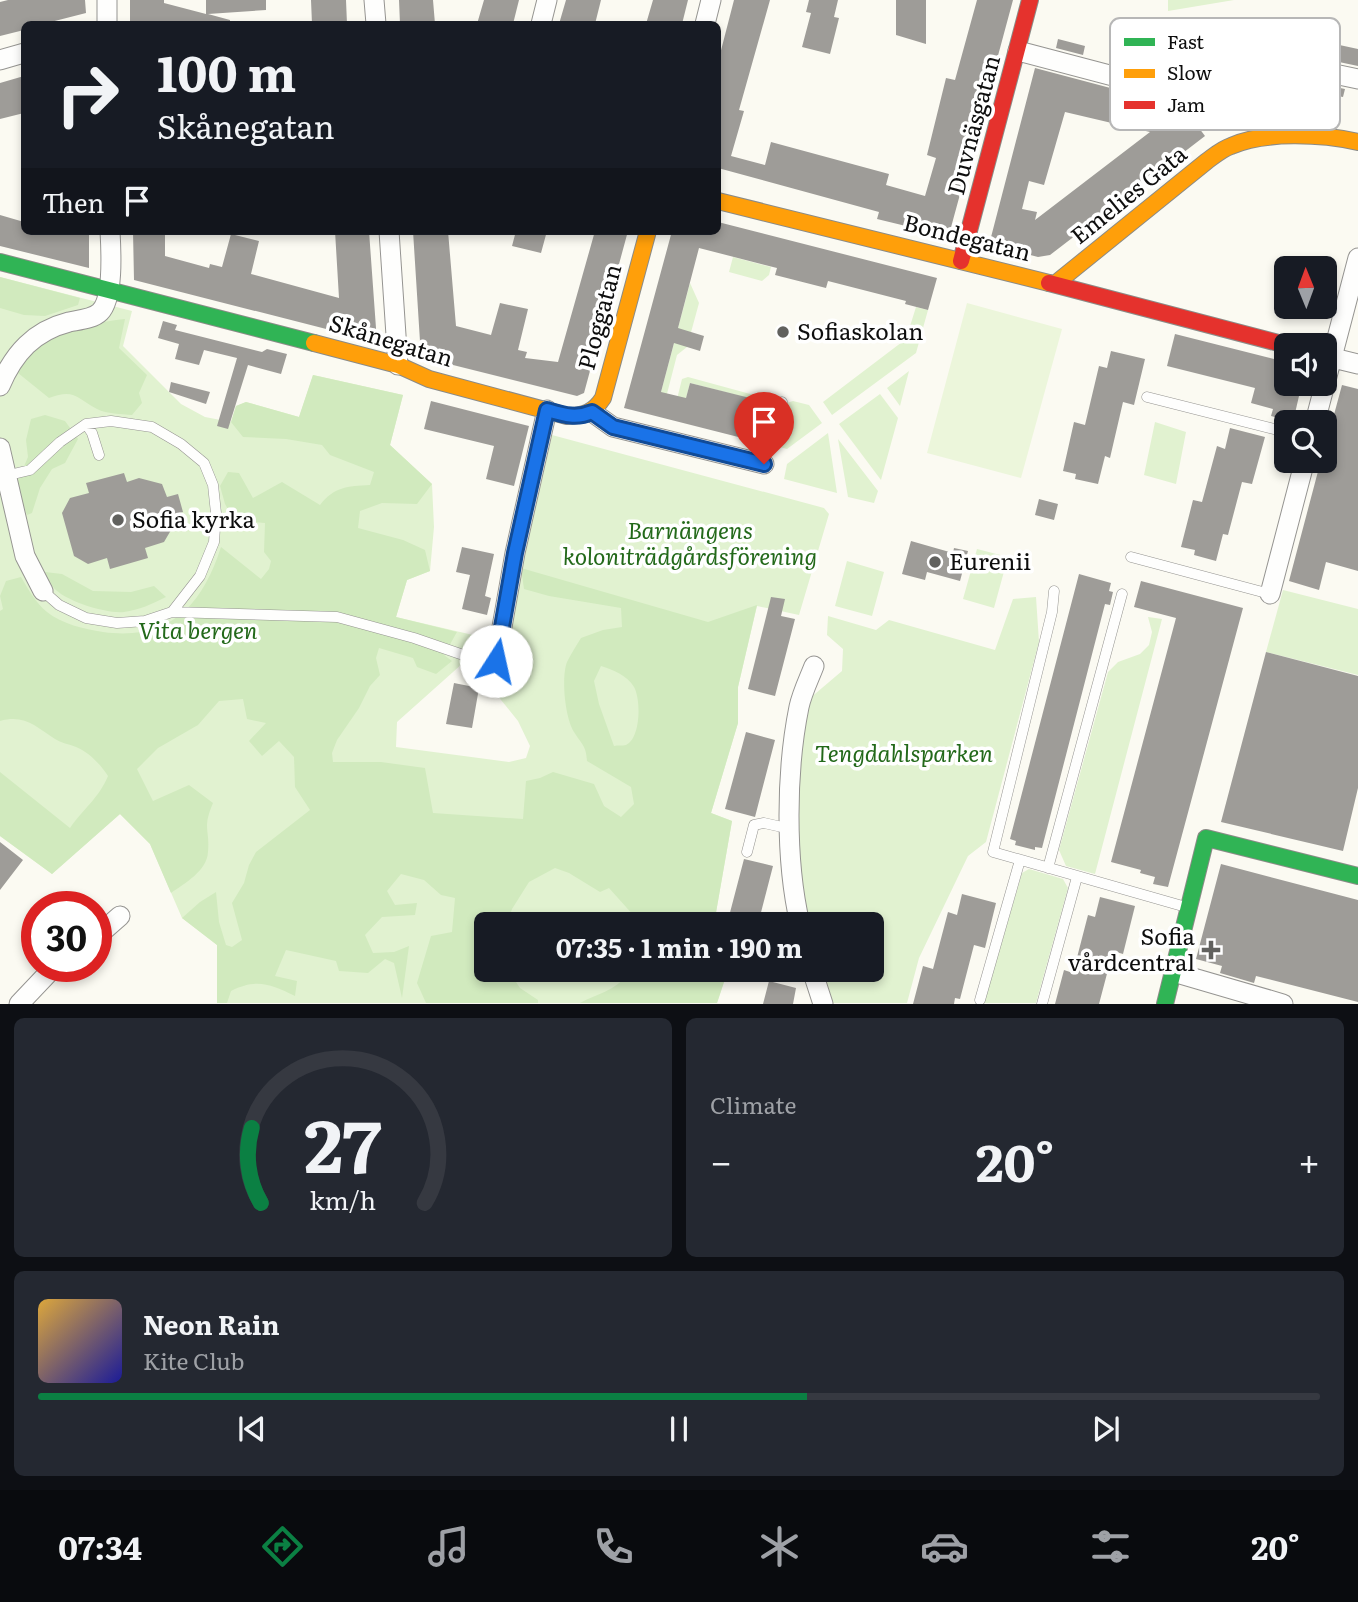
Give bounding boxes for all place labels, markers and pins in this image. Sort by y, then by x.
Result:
place label: Sofiaskolan [797,313,924,347]
marker: Sofiaskolan [775,324,791,340]
pin [734,392,794,464]
place label: Sofia kyrka [132,501,256,535]
marker: Sofia kyrka [110,512,126,528]
place label: Eurenii [949,543,1031,577]
marker: Eurenii [927,554,943,570]
place label: Sofia vårdcentral [1068,918,1196,978]
marker: Sofia vårdcentral [1201,940,1221,960]

